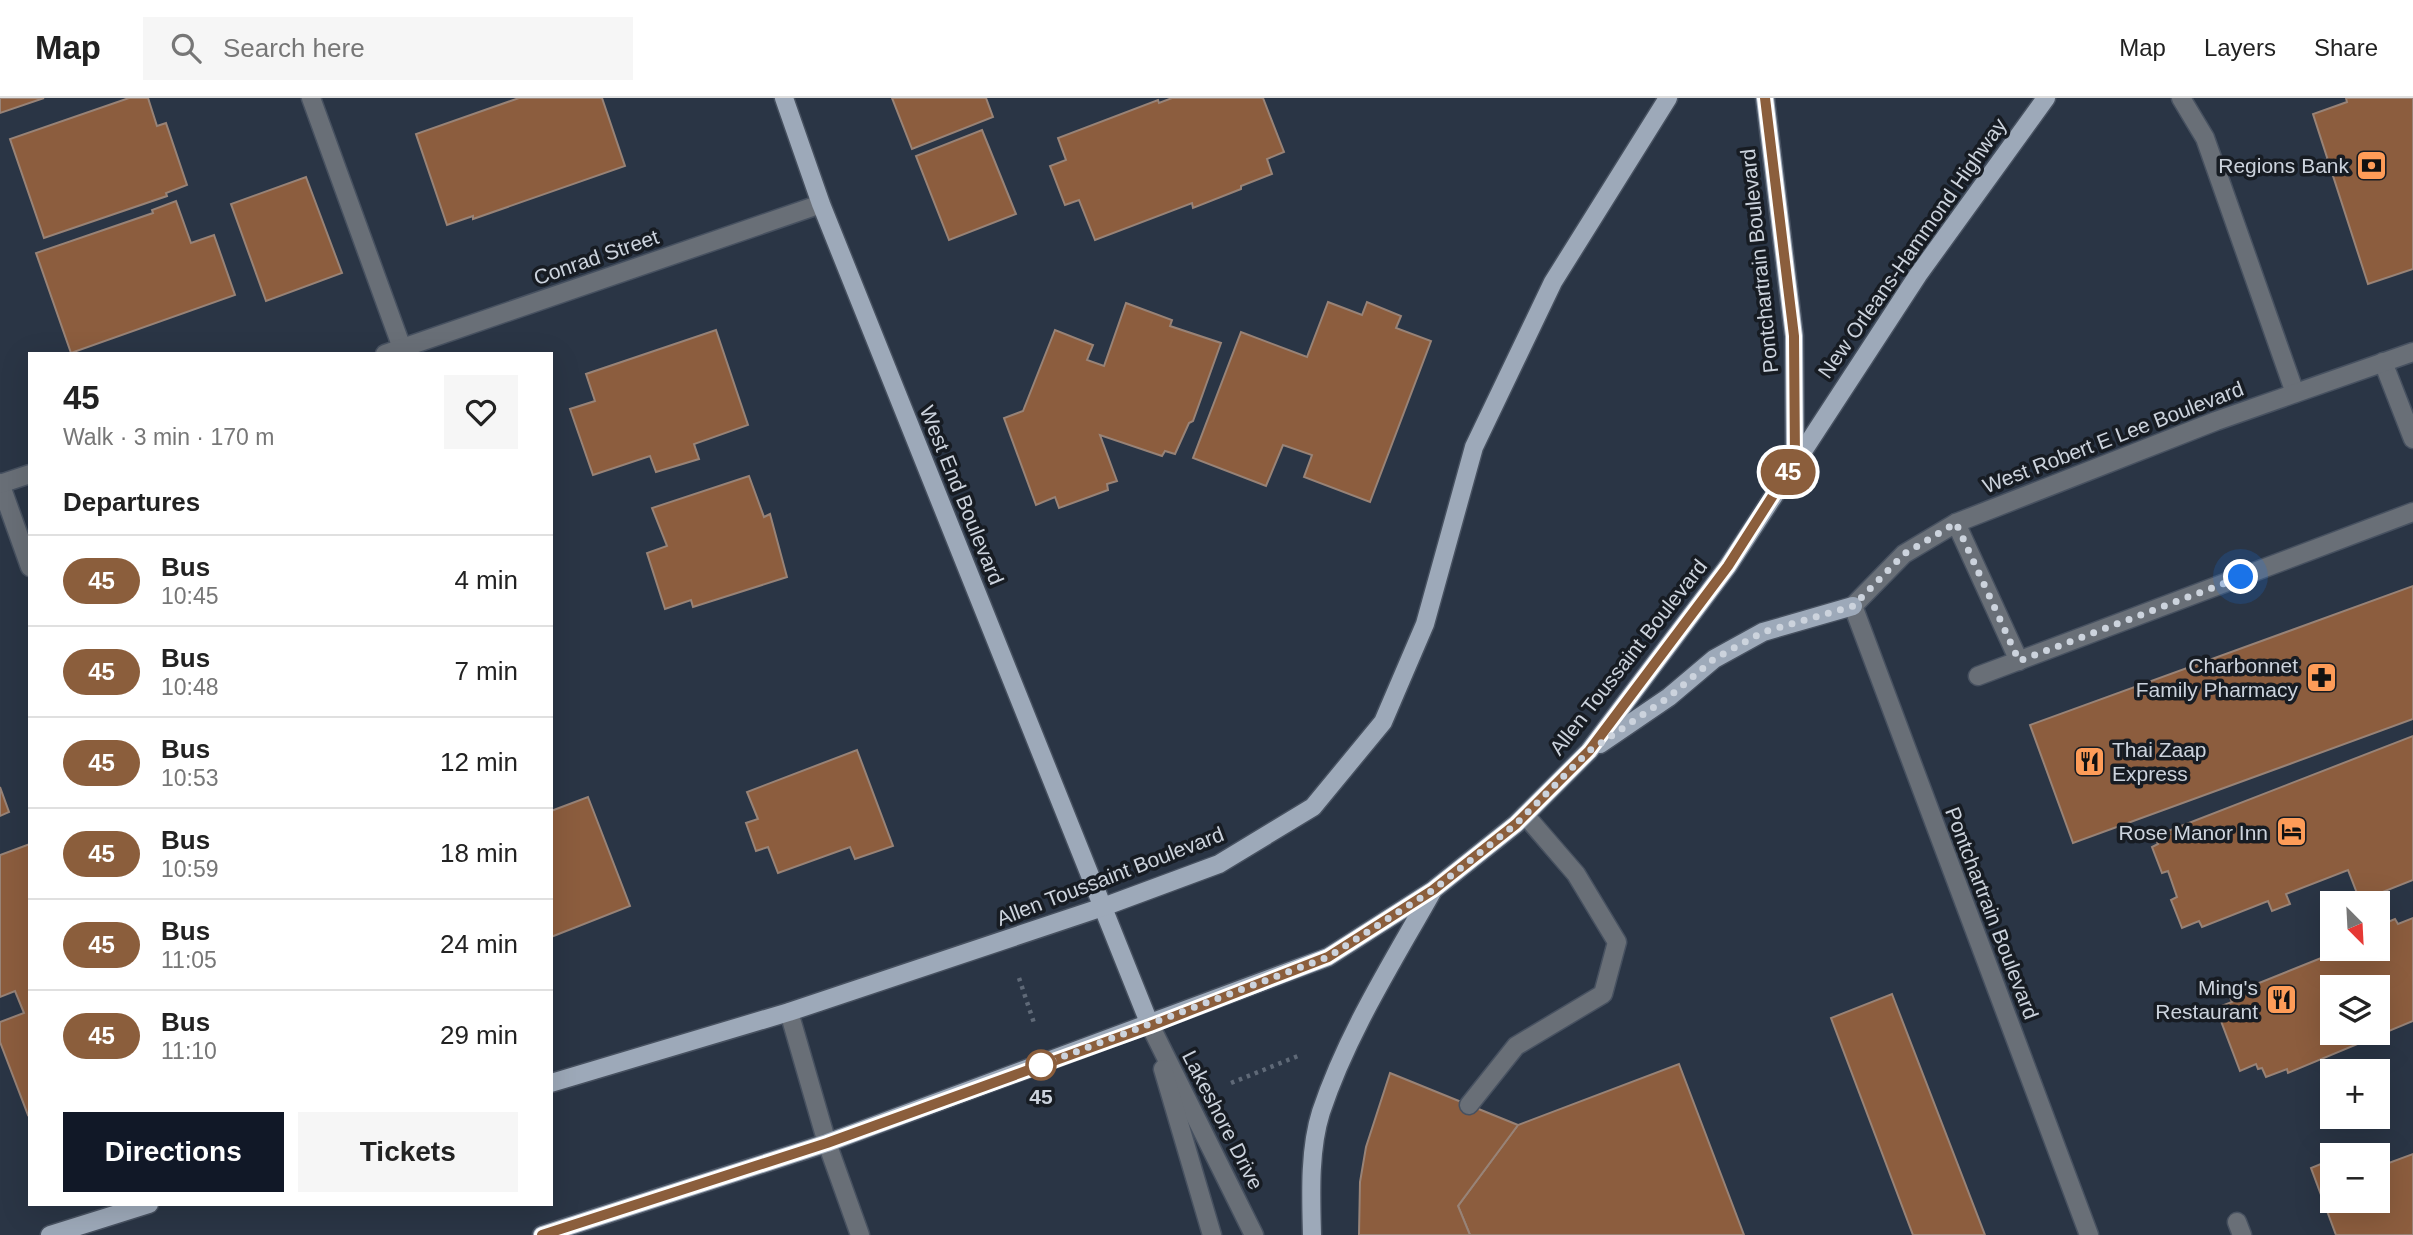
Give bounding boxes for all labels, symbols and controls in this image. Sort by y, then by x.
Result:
search box [143,17,633,80]
text: Map [35,29,101,66]
icon: search [167,29,205,67]
text: Search here [223,33,365,63]
text: Map [2119,34,2166,61]
text: Layers [2204,34,2276,61]
text: Share [2314,34,2378,61]
street label: New Orleans-Hammond Highway [1813,113,2011,382]
street label: Pontchartrain Boulevard [1736,148,1782,374]
bank icon: Regions Bank [2355,148,2389,182]
place label: Regions Bank [2218,154,2349,177]
street label: Conrad Street [530,225,662,289]
button: heart [444,375,518,449]
street label: West Robert E Lee Boulevard [1979,377,2247,497]
text: 45 [63,379,100,416]
street label: West End Boulevard [916,402,1008,588]
text: Walk · 3 min · 170 m [63,424,274,450]
line badge: 45 [1756,449,1820,495]
text: 45 [1775,458,1801,485]
text: Departures [63,487,200,517]
text: Bus [161,552,210,582]
street label: Allen Toussaint Boulevard [1545,555,1711,759]
your location [2223,559,2258,594]
text: 4 min [454,565,518,595]
text: 45 [88,567,115,594]
text: 10:45 [161,583,219,609]
text: Bus [161,643,210,673]
place label: Charbonnet Family Pharmacy [2136,654,2298,701]
text: 7 min [454,656,518,686]
text: 45 [88,658,115,685]
pharmacy icon: Charbonnet Family Pharmacy [2304,660,2338,694]
text: 10:48 [161,674,219,700]
text: Bus [161,734,210,764]
place label: Thai Zaap Express [2112,738,2207,785]
restaurant icon: Thai Zaap Express [2072,744,2106,778]
text: 12 min [440,747,518,777]
text: 45 [88,749,115,776]
text: 10:53 [161,765,219,791]
street label: Pontchartrain Boulevard [1941,804,2043,1022]
hotel icon: Rose Manor Inn [2274,815,2308,849]
place label: Rose Manor Inn [2119,821,2268,844]
street label: Allen Toussaint Boulevard [993,822,1227,930]
text: Bus [161,825,210,855]
text: 18 min [440,838,518,868]
text: 45 [88,840,115,867]
text: 10:59 [161,856,219,882]
north arrow [2320,891,2390,961]
map controls [2320,891,2390,1213]
text: Bus [161,916,210,946]
text: 24 min [440,929,518,959]
text: 45 [88,931,115,958]
text: 11:05 [161,947,217,973]
button: layers [2320,975,2390,1045]
place label: Ming's Restaurant [2155,976,2258,1023]
restaurant icon: Ming's Restaurant [2264,982,2298,1016]
text: Bus [161,1007,210,1037]
text: 29 min [440,1020,518,1050]
text: 45 [88,1022,115,1049]
text: 11:10 [161,1038,217,1064]
street label: Lakeshore Drive [1178,1047,1268,1193]
marker: 45 [1026,1050,1056,1080]
button: + [2320,1059,2390,1129]
place label: 45 [1029,1085,1053,1108]
button: Directions [63,1112,284,1192]
button: Tickets [298,1112,518,1192]
button: − [2320,1143,2390,1213]

